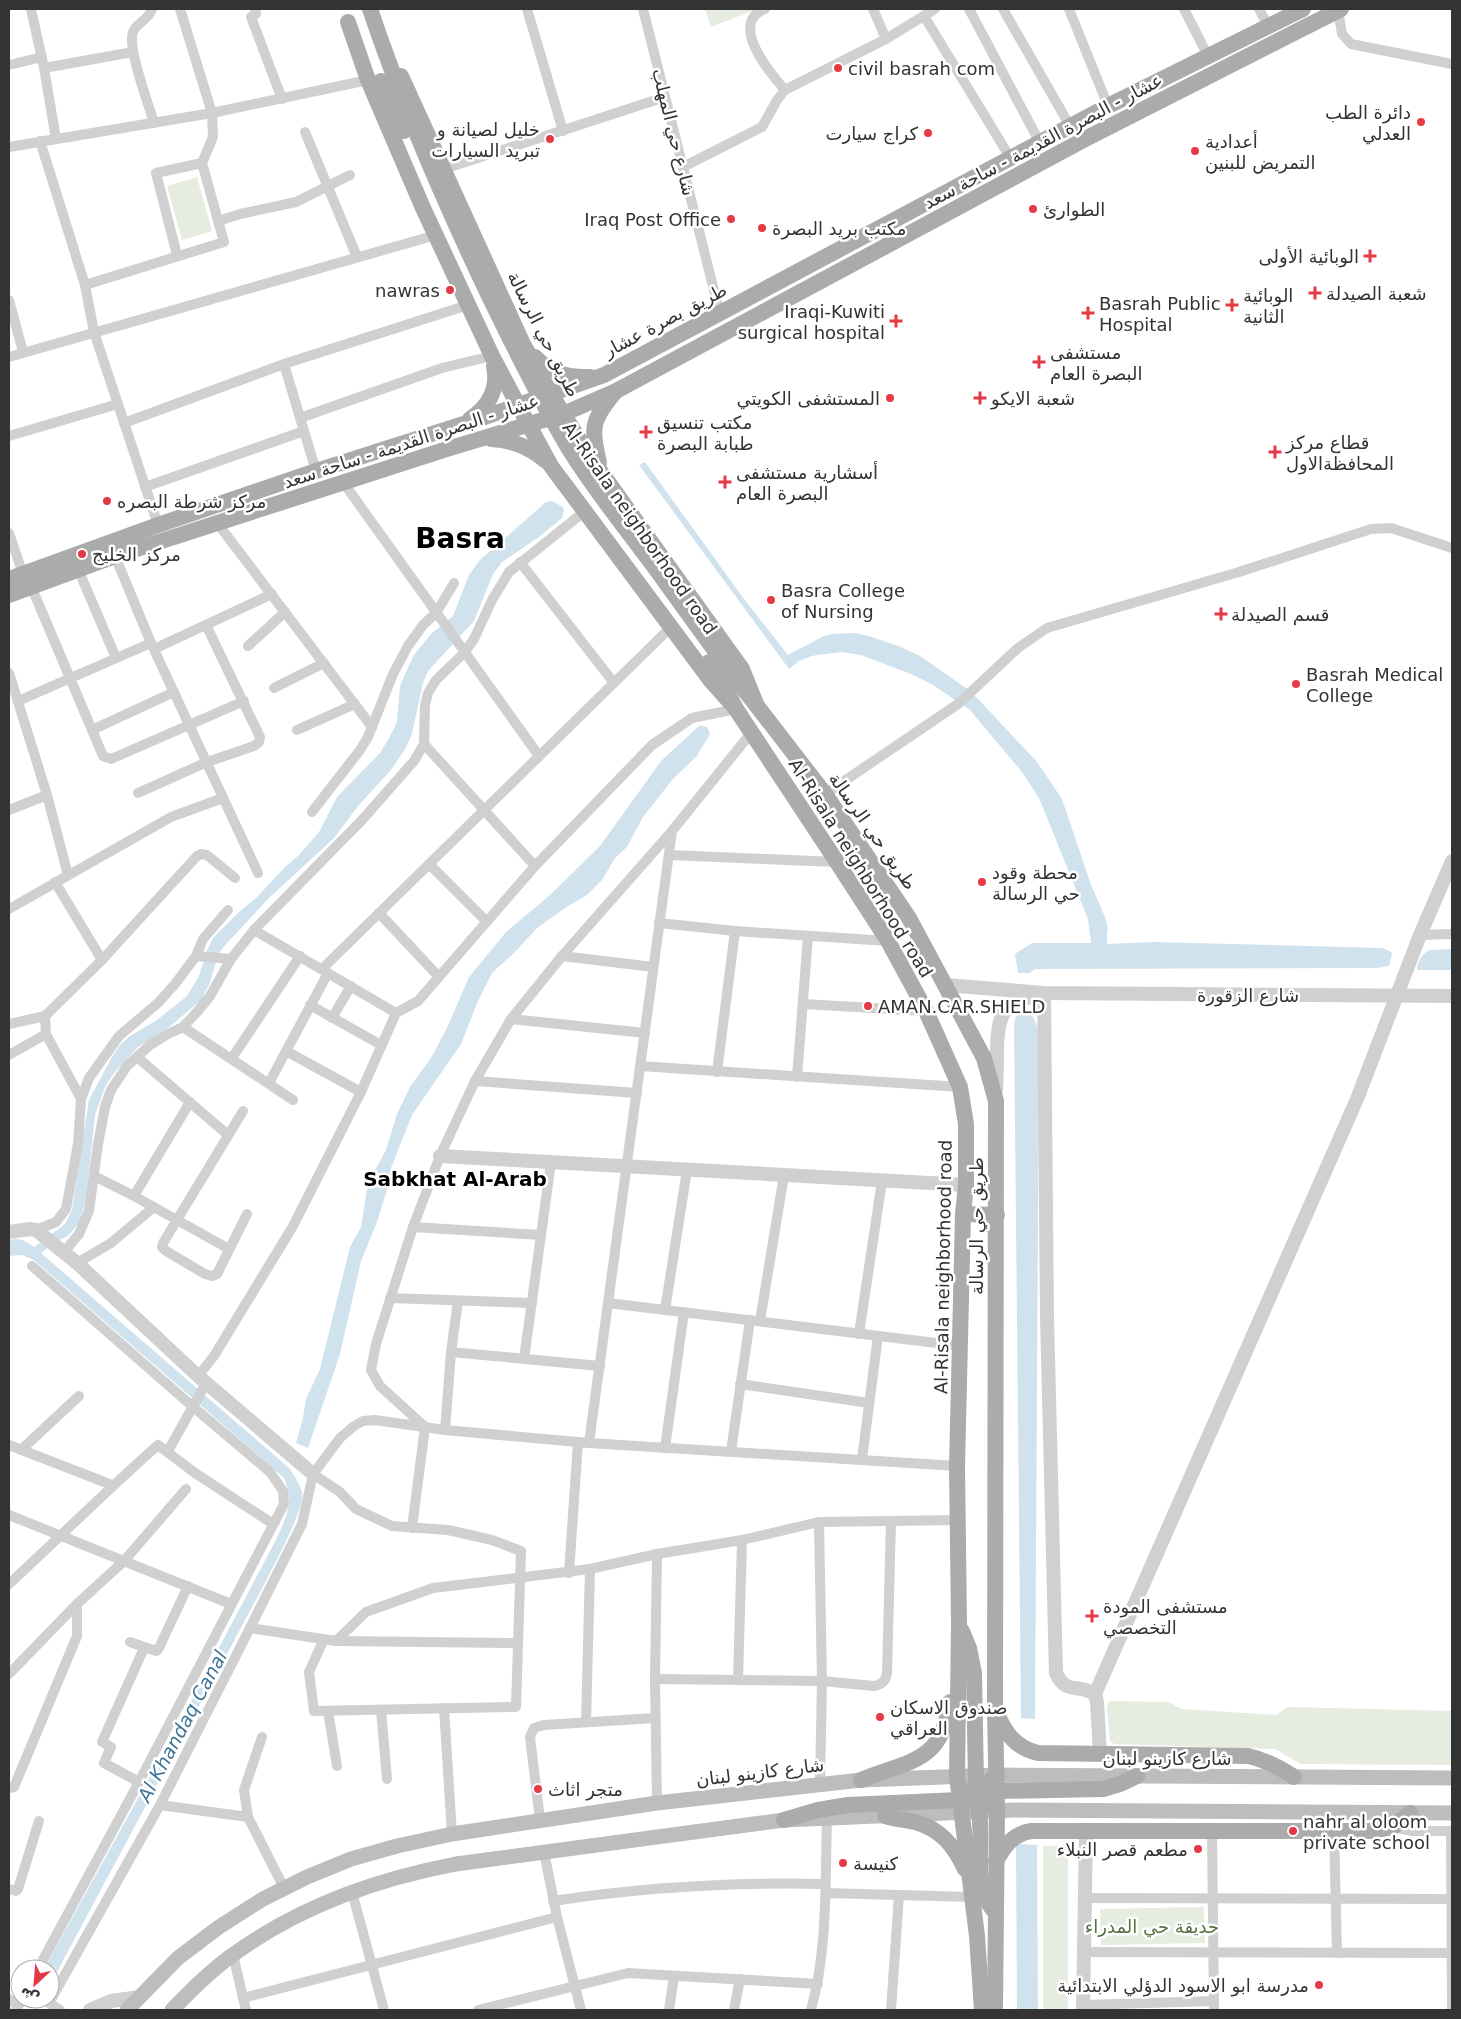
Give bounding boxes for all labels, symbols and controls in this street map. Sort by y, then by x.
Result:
place label: civil basrah com [848,58,995,79]
marker: civil basrah com [832,62,844,74]
street label: شارع حي المهلب [647,66,700,198]
street label: عشار - البصرة القديمة - ساحة سعد [920,69,1167,214]
place label: دائرة الطب العدلي [1325,102,1411,145]
marker: دائرة الطب العدلي [1415,116,1427,128]
place label: خليل لصيانة و تبريد السيارات [431,119,540,162]
place label: كراج سيارت [826,123,918,145]
marker: كراج سيارت [922,127,934,139]
place label: أعدادية التمريض للبنين [1205,130,1315,174]
marker: خليل لصيانة و تبريد السيارات [544,133,556,145]
marker: أعدادية التمريض للبنين [1189,145,1201,157]
place label: الطوارئ [1043,199,1105,221]
marker: الطوارئ [1027,203,1039,215]
place label: Iraq Post Office [584,209,721,230]
marker: Iraq Post Office [725,213,737,225]
place label: مكتب بريد البصرة [772,218,906,240]
marker: مكتب بريد البصرة [756,222,768,234]
place label: الوبائية الأولى [1258,246,1359,268]
marker: الوبائية الأولى [1363,249,1377,263]
street label: طريق حي الرسالة [502,268,585,401]
street label: طريق بصرة عشار [599,279,731,363]
place label: nawras [375,280,440,301]
place label: شعبة الصيدلة [1326,283,1427,304]
marker: nawras [444,284,456,296]
place label: الوبائية الثانية [1243,285,1293,327]
marker: شعبة الصيدلة [1308,286,1322,300]
place label: Basrah Public Hospital [1099,293,1221,335]
marker: الوبائية الثانية [1225,298,1239,312]
place label: Iraqi-Kuwiti surgical hospital [738,301,885,343]
marker: Basrah Public Hospital [1081,306,1095,320]
marker: Iraqi-Kuwiti surgical hospital [889,314,903,328]
place label: مستشفى البصرة العام [1050,342,1142,385]
marker: مستشفى البصرة العام [1032,355,1046,369]
place label: المستشفى الكويتي [737,388,880,410]
place label: شعبة الايكو [990,388,1075,410]
street label: عشار - البصرة القديمة - ساحة سعد [280,390,542,493]
marker: شعبة الايكو [973,391,987,405]
marker: المستشفى الكويتي [884,392,896,404]
place label: مكتب تنسيق طبابة البصرة [657,412,754,455]
street label: Al-Risala neighborhood road [558,418,722,638]
marker: مكتب تنسيق طبابة البصرة [639,425,653,439]
place label: قطاع مركز المحافظةالاول [1285,432,1394,475]
marker: قطاع مركز المحافظةالاول [1268,445,1282,459]
place label: أسشارية مستشفى البصرة العام [736,461,878,505]
marker: أسشارية مستشفى البصرة العام [718,475,732,489]
place label: مركز شرطة البصره [117,491,266,513]
marker: مركز شرطة البصره [101,495,113,507]
district label: Basra [415,522,505,555]
place label: مركز الخليج [92,544,181,566]
marker: مركز الخليج [76,548,88,560]
place label: Basra College of Nursing [781,580,905,622]
marker: Basra College of Nursing [765,594,777,606]
place label: قسم الصيدلة [1231,604,1329,626]
marker: قسم الصيدلة [1215,608,1227,620]
place label: Basrah Medical College [1306,664,1443,706]
marker: Basrah Medical College [1290,678,1302,690]
street label: Al-Risala neighborhood road [785,755,937,981]
street label: طريق حي الرسالة [824,768,921,894]
place label: محطة وقود حي الرسالة [992,862,1080,905]
marker: محطة وقود حي الرسالة [976,876,988,888]
street label: شارع الزقورة [1197,985,1299,1007]
place label: AMAN.CAR.SHIELD [878,996,1045,1017]
marker: AMAN.CAR.SHIELD [862,1000,874,1012]
street label: Al-Risala neighborhood road [930,1140,956,1394]
street label: طريق حي الرسالة [966,1157,988,1295]
district label: Sabkhat Al-Arab [363,1167,547,1191]
place label: مستشفى المودة التخصصي [1103,1596,1228,1639]
marker: مستشفى المودة التخصصي [1085,1609,1099,1623]
water label: Al Khandaq Canal [132,1646,232,1807]
place label: صندوق الاسكان العراقي [890,1697,1008,1740]
marker: صندوق الاسكان العراقي [874,1711,886,1723]
street label: شارع كازينو لبنان [1103,1748,1231,1770]
street label: شارع كازينو لبنان [695,1754,825,1791]
place label: متجر اثاث [548,1779,623,1801]
marker: متجر اثاث [532,1783,544,1795]
place label: nahr al oloom private school [1303,1811,1430,1853]
marker: nahr al oloom private school [1287,1825,1299,1837]
place label: مطعم قصر النبلاء [1057,1839,1188,1861]
marker: مطعم قصر النبلاء [1192,1843,1204,1855]
place label: كنيسة [853,1853,899,1874]
marker: كنيسة [837,1857,849,1869]
park label: حديقة حي المدراء [1085,1916,1219,1938]
north arrow [10,1959,60,2009]
place label: مدرسة ابو الاسود الدؤلي الابتدائية [1057,1975,1309,1997]
marker: مدرسة ابو الاسود الدؤلي الابتدائية [1313,1979,1325,1991]
text: ش [17,1984,41,2007]

